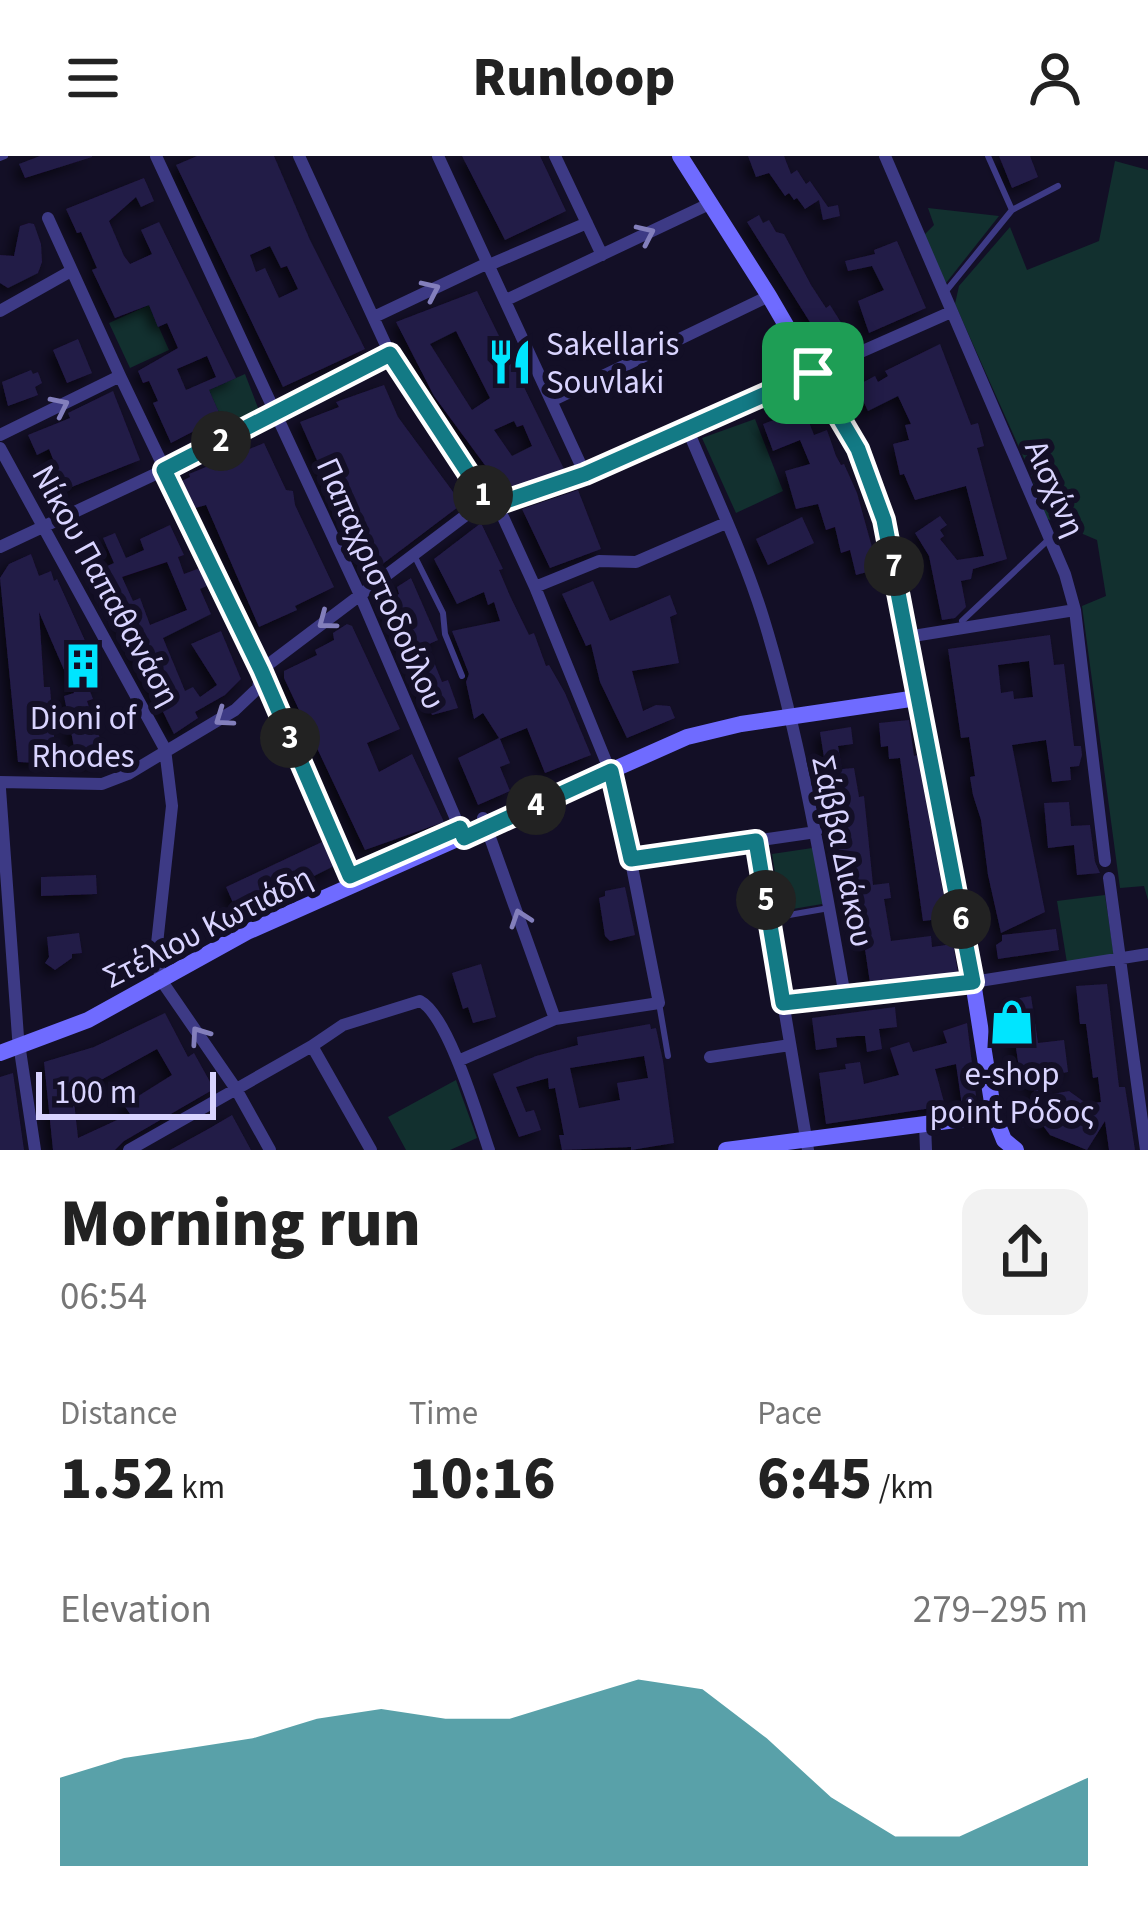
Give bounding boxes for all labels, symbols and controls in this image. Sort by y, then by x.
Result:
text: Runloop [473,40,675,117]
icon: menu [60,45,126,111]
icon: person [1022,45,1088,111]
one-way arrow [634,225,655,248]
one-way arrow [419,281,440,304]
place label: Sakellaris Souvlaki [546,321,679,406]
pin [762,322,864,424]
restaurant icon: Sakellaris Souvlaki [485,337,535,387]
icon: arrive [780,340,846,406]
one-way arrow [48,396,69,420]
pin: 2 [191,411,251,471]
text: 2 [212,417,230,464]
street label: Αισχίνη [1013,433,1097,544]
street label: Παπαχριστοδούλου [304,450,457,717]
street label: Νίκου Παπαθανάση [20,457,192,715]
pin: 1 [453,465,513,525]
text: 1 [474,471,492,518]
pin: 7 [864,536,924,596]
text: 7 [885,542,903,589]
one-way arrow [318,606,339,628]
building icon: Dioni of Rhodes [58,641,108,691]
place label: Dioni of Rhodes [30,695,138,780]
one-way arrow [214,704,236,726]
pin: 3 [260,708,320,768]
text: 3 [281,714,299,761]
street label: Σάββα Διάκου [799,751,886,951]
pin: 4 [506,775,566,835]
text: 4 [527,781,545,828]
street label: Στέλιου Κωτιάδη [95,854,321,1000]
pin: 5 [736,870,796,930]
text: 5 [757,876,775,923]
pin: 6 [931,889,991,949]
text: 6 [952,895,970,942]
one-way arrow [510,909,534,930]
shop icon: e-shop point Ρόδος [987,997,1037,1047]
one-way arrow [191,1026,213,1048]
place label: e-shop point Ρόδος [929,1051,1095,1136]
scale bar [36,1066,216,1119]
text: 100 m [54,1069,137,1116]
text: Morning run [60,1177,421,1271]
button: share [962,1189,1088,1315]
text: 06:54 [60,1269,147,1325]
text: Distance [60,1390,177,1437]
text: Time [409,1390,478,1437]
text: Pace [757,1390,822,1437]
text: 1.52 [60,1437,175,1522]
text: 10:16 [409,1437,555,1522]
text: 6:45 [757,1437,872,1522]
text: km [175,1464,225,1511]
text: /km [872,1464,934,1511]
text: Elevation [60,1582,212,1638]
text: 279–295 m [913,1582,1088,1638]

